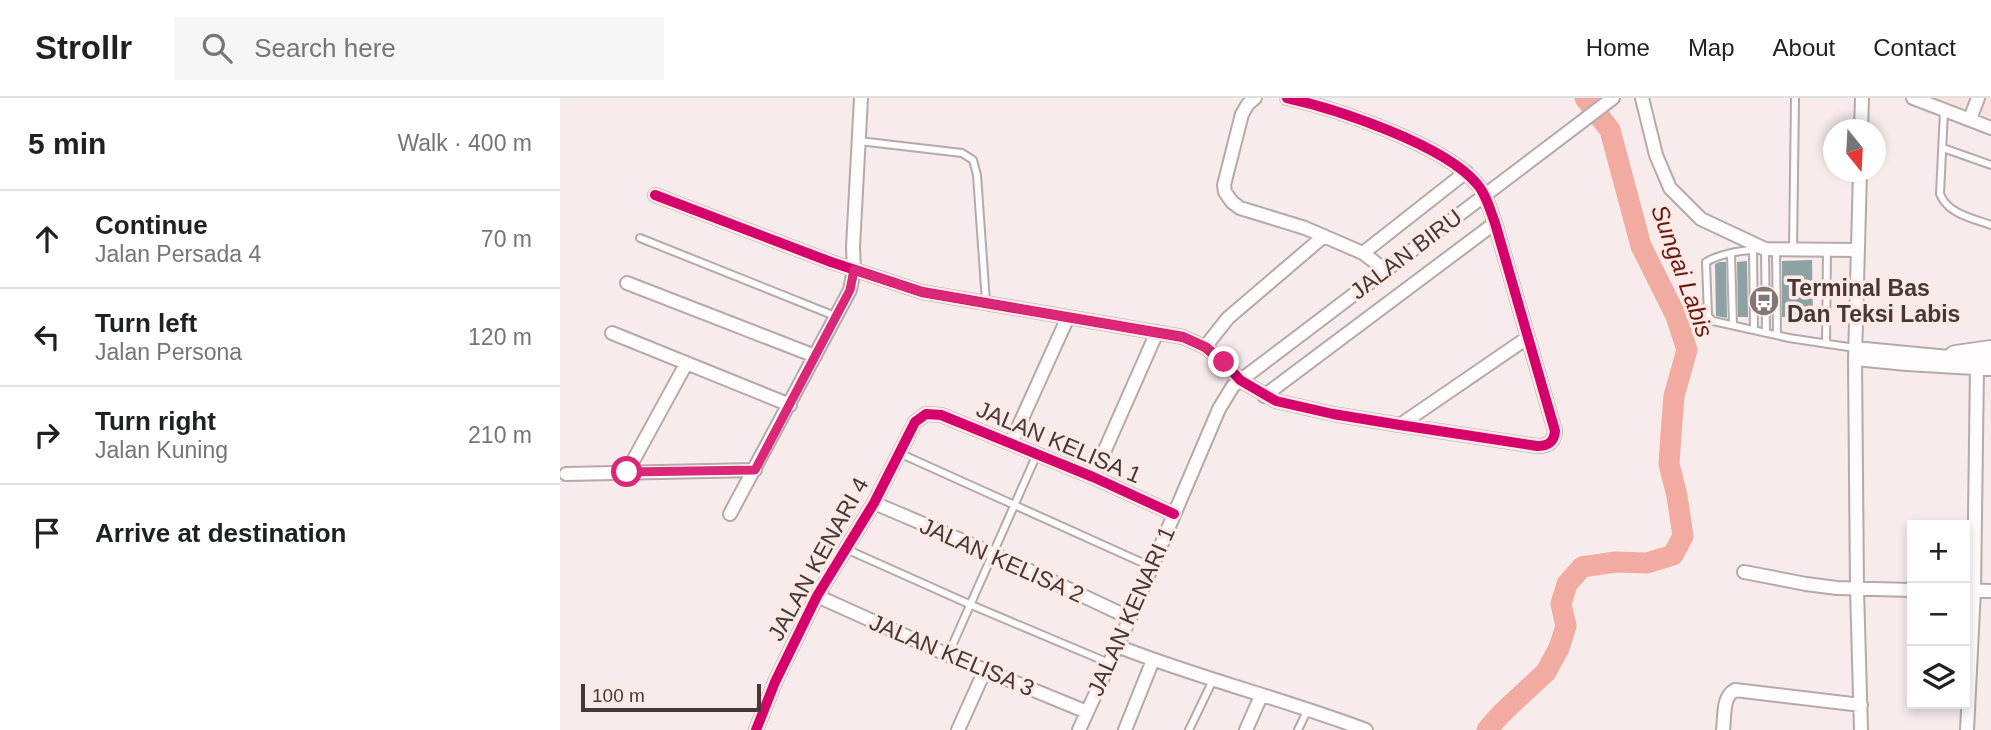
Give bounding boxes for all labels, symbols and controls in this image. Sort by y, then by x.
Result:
search box [174,17,664,80]
text: Strollr [35,29,132,66]
icon: search [198,29,236,67]
text: Search here [254,33,396,63]
text: Home [1586,34,1650,61]
text: Map [1688,34,1735,61]
text: About [1773,34,1835,61]
text: Contact [1873,34,1956,61]
north arrow [1823,119,1886,182]
text: 5 min [28,127,106,160]
text: Walk · 400 m [397,130,532,156]
water label: Sungai Labis [1646,201,1719,341]
street label: JALAN BIRU [1345,204,1467,304]
text: Continue [95,210,208,240]
icon: ahead [28,220,66,258]
text: 70 m [481,226,532,252]
text: Jalan Persada 4 [95,241,261,267]
place label: Terminal Bas Dan Teksi Labis [1787,275,1960,327]
bus stop icon: Terminal Bas Dan Teksi Labis [1747,284,1781,318]
text: Turn left [95,308,197,338]
icon: left [28,318,66,356]
text: 120 m [468,324,532,350]
text: Jalan Persona [95,339,242,365]
route end [1208,346,1239,377]
street label: JALAN KELISA 1 [973,396,1145,488]
text: Turn right [95,406,216,436]
icon: right [28,416,66,454]
text: 210 m [468,422,532,448]
text: Jalan Kuning [95,437,228,463]
route start [611,456,642,487]
street label: JALAN KENARI 4 [762,473,874,645]
street label: JALAN KELISA 2 [916,512,1088,608]
icon: arrive [28,514,66,552]
text: Arrive at destination [95,518,346,548]
map controls [1907,520,1970,709]
button: + [1907,520,1970,583]
street label: JALAN KENARI 1 [1082,522,1180,700]
button: − [1907,583,1970,646]
street label: JALAN KELISA 3 [866,609,1038,701]
button: layers [1907,646,1970,709]
scale bar [581,681,761,713]
text: 100 m [592,685,645,706]

